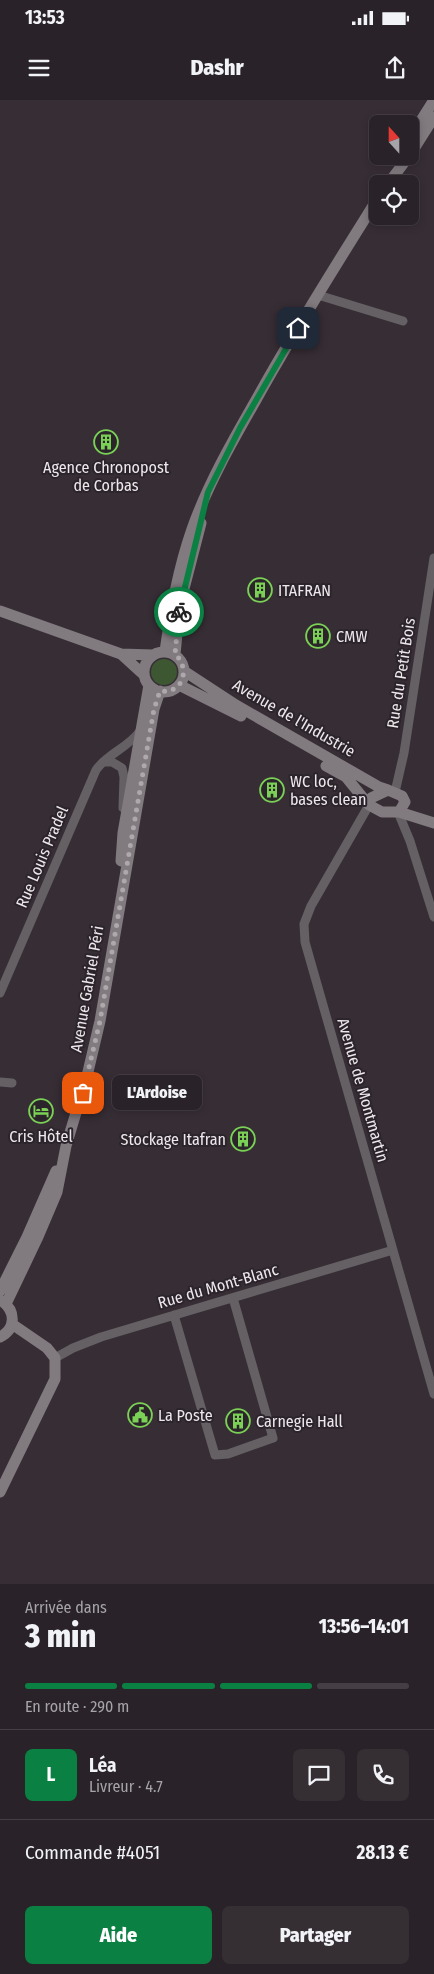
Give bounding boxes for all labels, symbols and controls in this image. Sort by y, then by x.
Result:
text: 13:53 [25,6,65,29]
icon: menu [25,54,53,82]
text: Dashr [190,54,244,81]
icon: share [381,54,409,82]
north arrow [369,115,419,165]
map controls [369,115,419,225]
button: locate [369,175,419,225]
pin [277,307,319,349]
icon: home [284,314,312,342]
building icon: Agence Chronopost de Corbas [93,429,119,455]
place label: Agence Chronopost de Corbas [43,458,170,495]
building icon: ITAFRAN [247,577,273,603]
place label: ITAFRAN [278,581,331,600]
courier [154,587,204,637]
icon: bike [165,598,193,626]
street label: Rue du Petit Bois [383,616,419,730]
building icon: CMW [305,623,331,649]
place label: CMW [336,627,367,646]
street label: Avenue de l'Industrie [229,675,359,761]
place label: WC loc, bases clean [290,772,366,809]
building icon: WC loc, bases clean [259,777,285,803]
street label: Rue Louis Pradel [12,803,72,911]
street label: Avenue Gabriel Péri [67,924,107,1054]
street label: Avenue de Montmartin [333,1016,393,1164]
pin [62,1072,104,1114]
callout: L'Ardoise [113,1076,203,1110]
icon: bag [69,1079,97,1107]
text: L'Ardoise [127,1083,187,1102]
hotel icon: Cris Hôtel [28,1098,54,1124]
building icon: Stockage Itafran [230,1126,256,1152]
place label: Cris Hôtel [9,1127,73,1146]
place label: Stockage Itafran [121,1130,226,1149]
street label: Rue du Mont-Blanc [156,1260,280,1312]
public building icon: La Poste [127,1402,153,1428]
place label: La Poste [158,1406,213,1425]
building icon: Carnegie Hall [225,1408,251,1434]
place label: Carnegie Hall [256,1412,343,1431]
text: Arrivée dans [25,1598,107,1617]
text: 13:56–14:01 [319,1615,409,1638]
text: 3 min [25,1617,96,1655]
text: En route · 290 m [25,1697,129,1716]
button: chat [293,1749,345,1801]
button: phone [357,1749,409,1801]
text: Léa [89,1754,116,1777]
text: L [47,1763,55,1786]
text: Livreur · 4.7 [89,1777,163,1796]
text: Commande #4051 [25,1841,160,1864]
text: 28.13 € [357,1841,409,1864]
button: Aide [25,1906,212,1964]
button: Partager [222,1906,409,1964]

